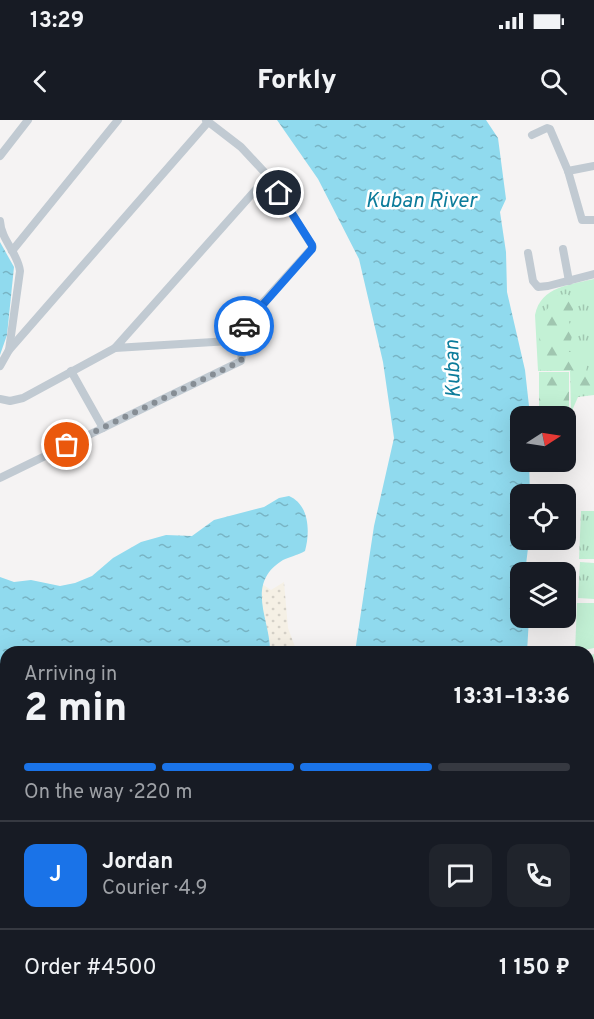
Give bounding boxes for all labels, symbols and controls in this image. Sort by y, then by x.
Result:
text: 13:29 [30,8,84,35]
text: Forkly [257,64,337,98]
icon: back [24,65,57,98]
icon: search [537,65,570,98]
pin [253,167,304,218]
icon: home [262,176,295,209]
water label: Kuban River [366,188,478,215]
courier [214,296,274,356]
icon: car [228,310,261,343]
water label: Kuban [439,339,468,399]
north arrow [510,406,576,472]
map controls [510,406,576,628]
pin [41,419,92,470]
icon: bag [50,428,83,461]
button: locate [510,484,576,550]
button: layers [510,562,576,628]
text: Arriving in [24,662,117,688]
text: 13:31–13:36 [454,684,570,711]
text: 2 min [24,686,127,735]
text: On the way · 220 m [24,780,192,806]
button: chat [429,844,492,907]
button: phone [507,844,570,907]
text: Jordan [102,849,173,876]
text: J [49,862,62,889]
text: Courier · 4.9 [102,876,207,902]
text: Order #4500 [24,955,157,982]
text: 1 150 ₽ [499,955,570,982]

